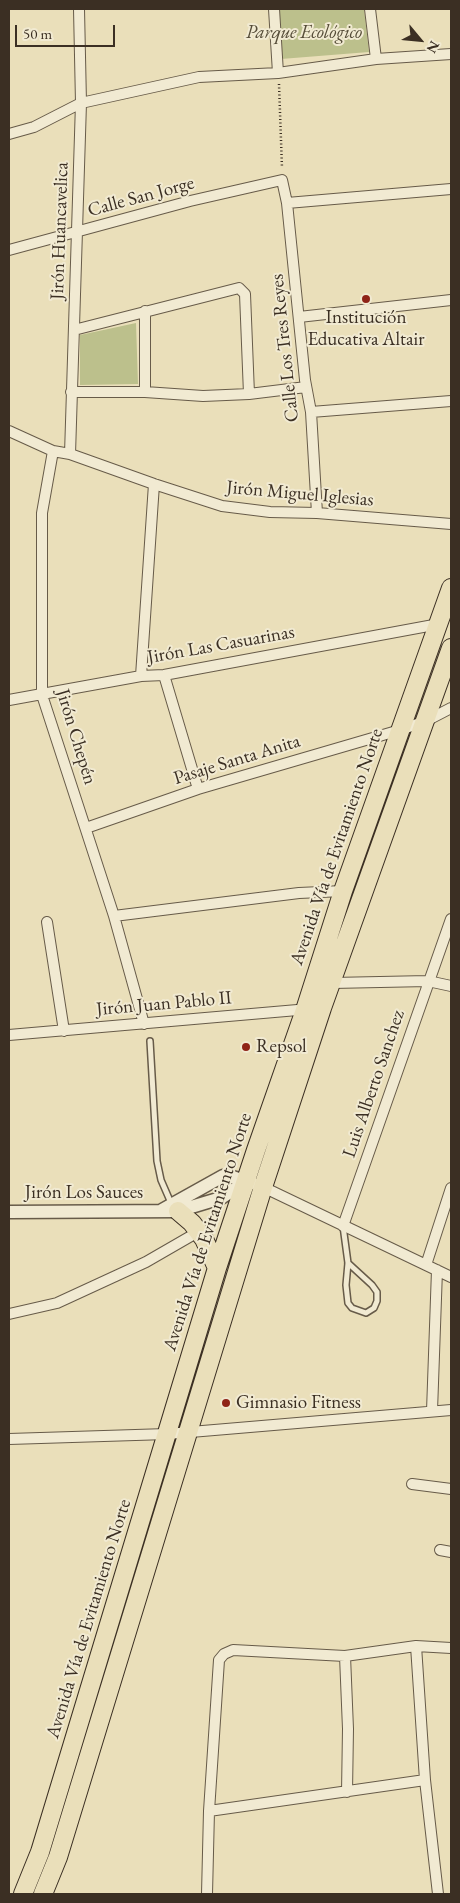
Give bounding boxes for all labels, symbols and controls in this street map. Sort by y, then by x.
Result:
scale bar [18,15,118,47]
north arrow [395,15,445,65]
park label: Parque Ecológico [246,22,362,44]
text: 50 m [23,24,52,43]
text: N [423,38,444,56]
street label: Jirón Huancavelica [46,162,74,300]
street label: Calle San Jorge [85,172,197,222]
street label: Calle Los Tres Reyes [266,273,304,423]
marker: Institución Educativa Altair [360,293,372,305]
place label: Institución Educativa Altair [307,307,425,351]
street label: Jirón Miguel Iglesias [225,476,375,512]
street label: Jirón Las Casuarinas [146,621,296,669]
street label: Jirón Chepén [51,686,101,788]
street label: Avenida Vía de Evitamiento Norte [286,726,388,968]
street label: Pasaje Santa Anita [171,730,303,790]
street label: Jirón Juan Pablo II [95,987,233,1021]
street label: Luis Alberto Sanchez [338,1007,410,1161]
place label: Repsol [256,1036,307,1058]
marker: Repsol [240,1041,252,1053]
street label: Avenida Vía de Evitamiento Norte [159,1110,257,1354]
street label: Jirón Los Sauces [25,1182,143,1204]
place label: Gimnasio Fitness [236,1392,361,1414]
marker: Gimnasio Fitness [220,1397,232,1409]
street label: Avenida Vía de Evitamiento Norte [42,1497,136,1741]

